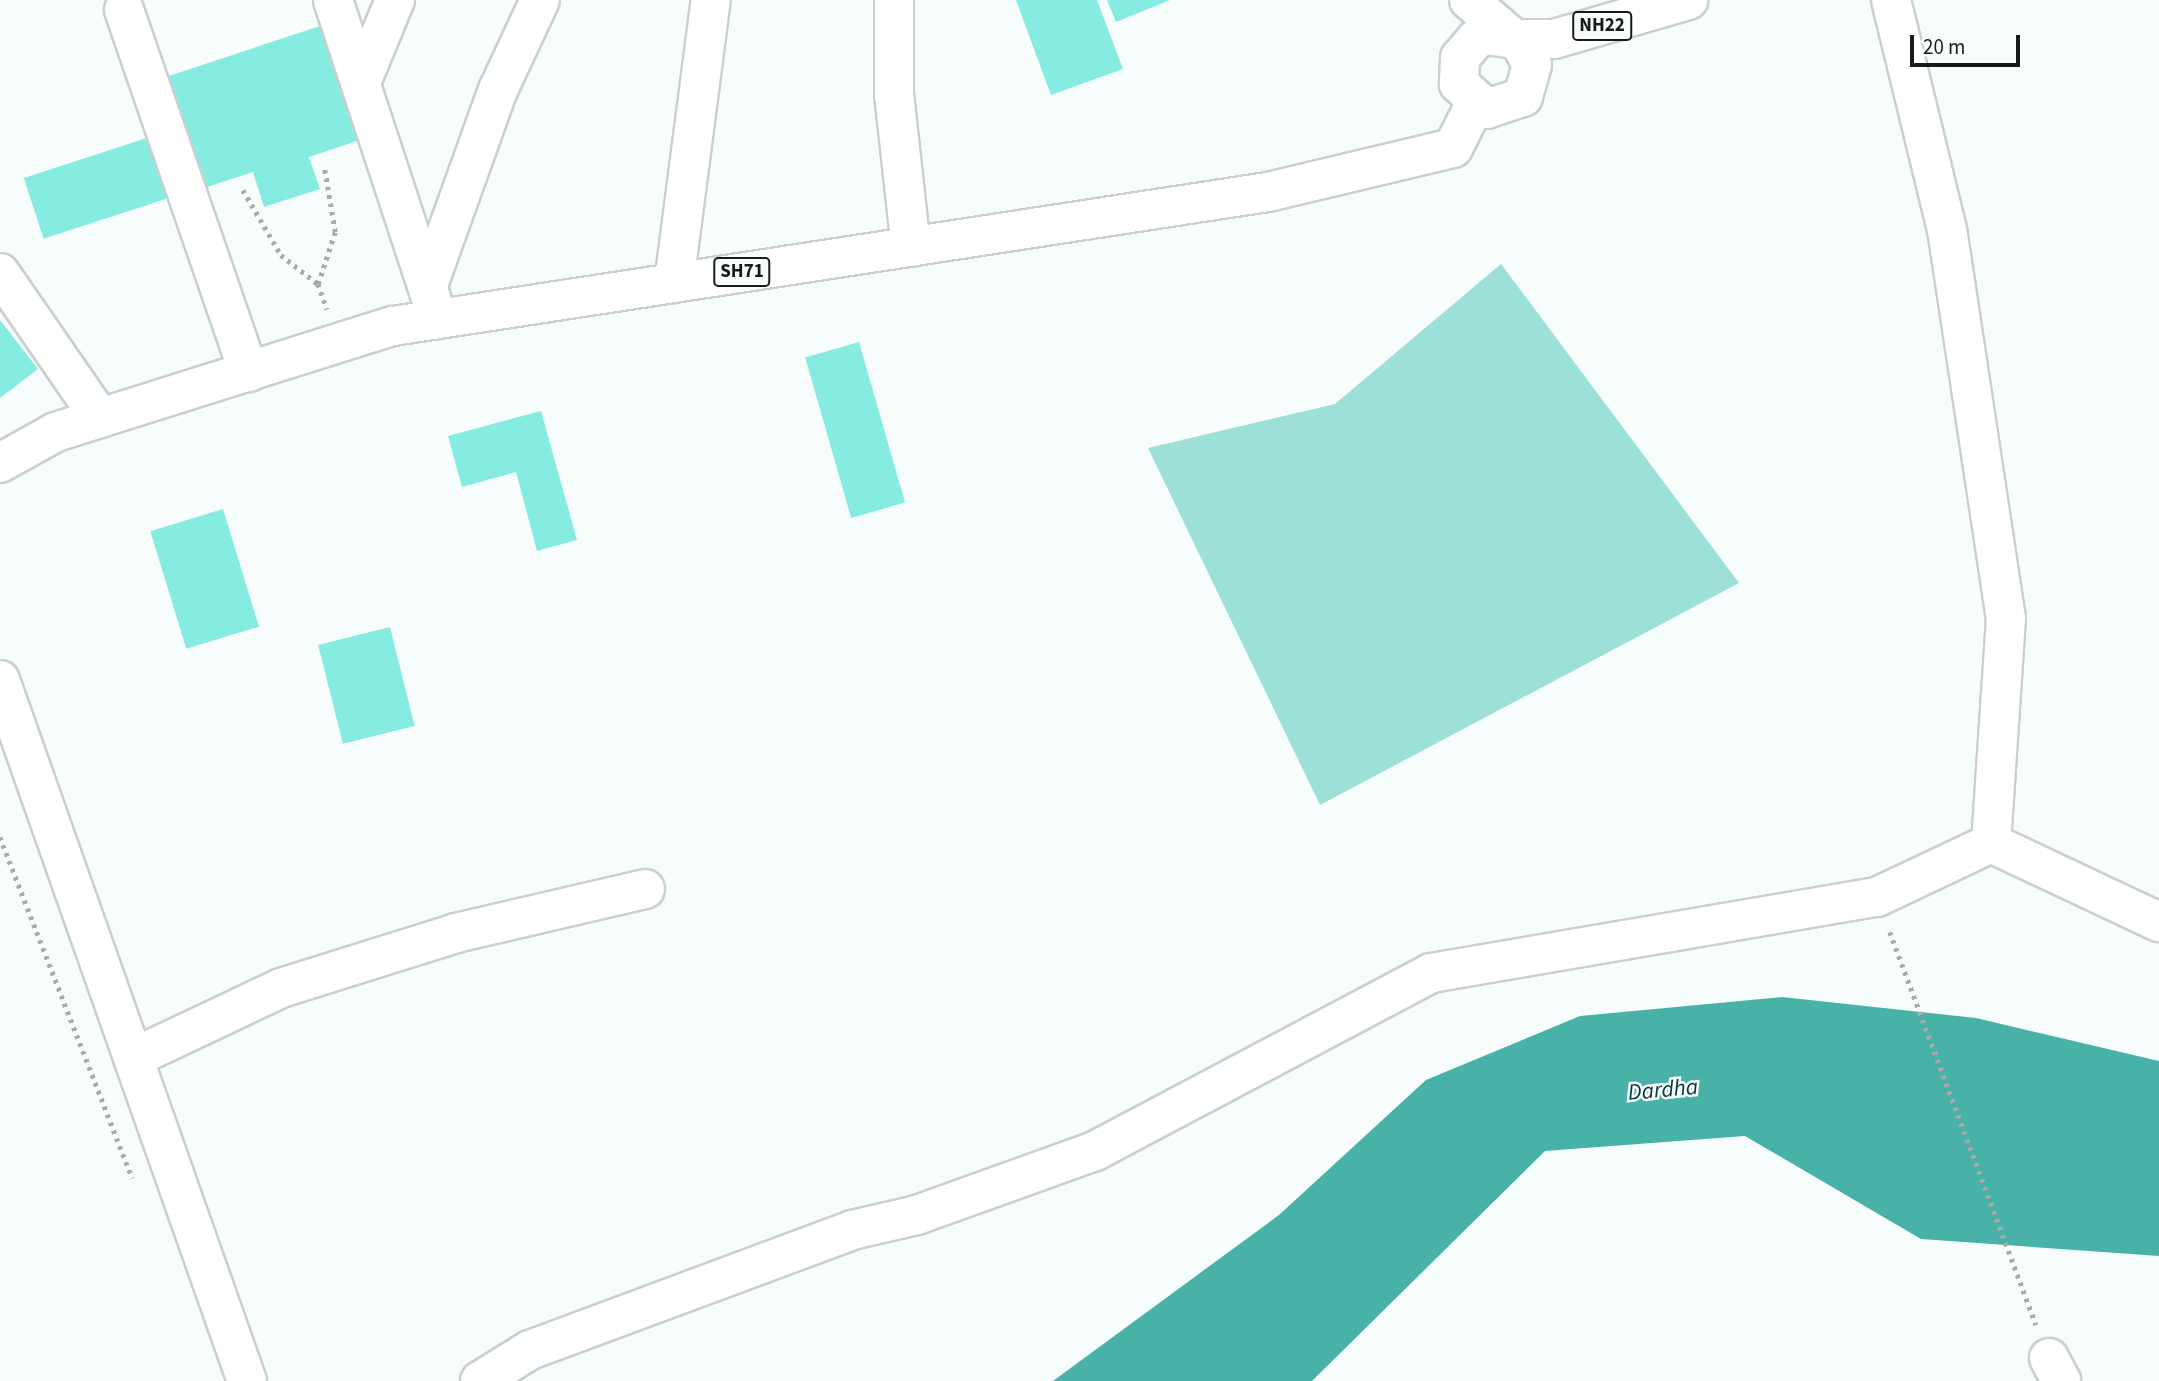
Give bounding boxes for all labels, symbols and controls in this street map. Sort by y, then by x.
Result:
road number: NH22 [1570,10,1634,42]
scale bar [1914,21,2024,65]
text: 20 m [1923,32,1965,62]
road number: SH71 [712,256,772,288]
water label: Dardha [1627,1073,1699,1107]

